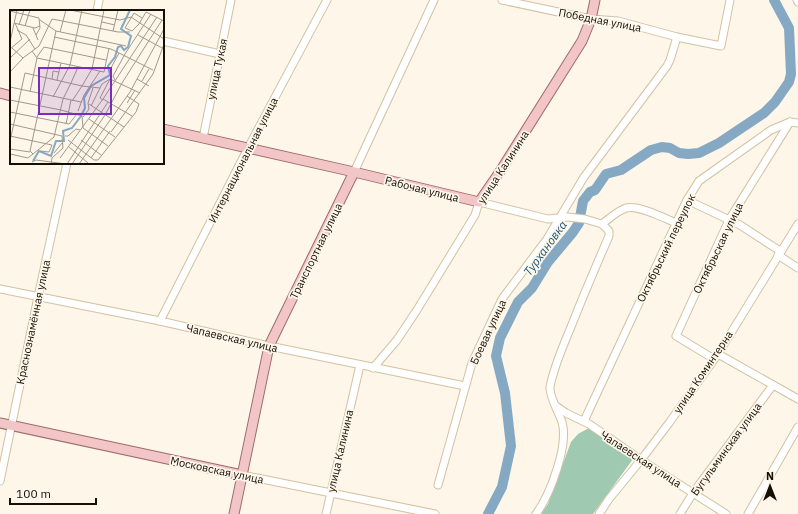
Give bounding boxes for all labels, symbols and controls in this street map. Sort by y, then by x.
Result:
street label: Победная улица [557,5,643,35]
inset map [10,10,164,164]
street label: улица Тукая [204,37,230,101]
street label: Интернациональная улица [205,95,281,225]
street label: улица Калинина [474,128,532,206]
street label: Рабочая улица [384,173,460,205]
street label: Октябрьский переулок [634,192,698,304]
street label: Октябрьская улица [690,200,746,296]
street label: Транспортная улица [287,201,345,301]
water label: Турхановка [520,218,570,278]
street label: Краснознамённая улица [13,258,53,386]
street label: Боевая улица [467,297,509,367]
street label: Чапаевская улица [185,321,279,355]
street label: улица Коминтерна [670,328,736,416]
street label: Бугульминская улица [688,400,764,498]
street label: улица Калинина [324,408,356,494]
street label: Чапаевская улица [598,428,684,490]
street label: Московская улица [169,453,265,487]
north arrow [750,466,790,506]
text: N [766,469,774,483]
scale bar [10,480,96,506]
text: 100 m [16,486,51,501]

